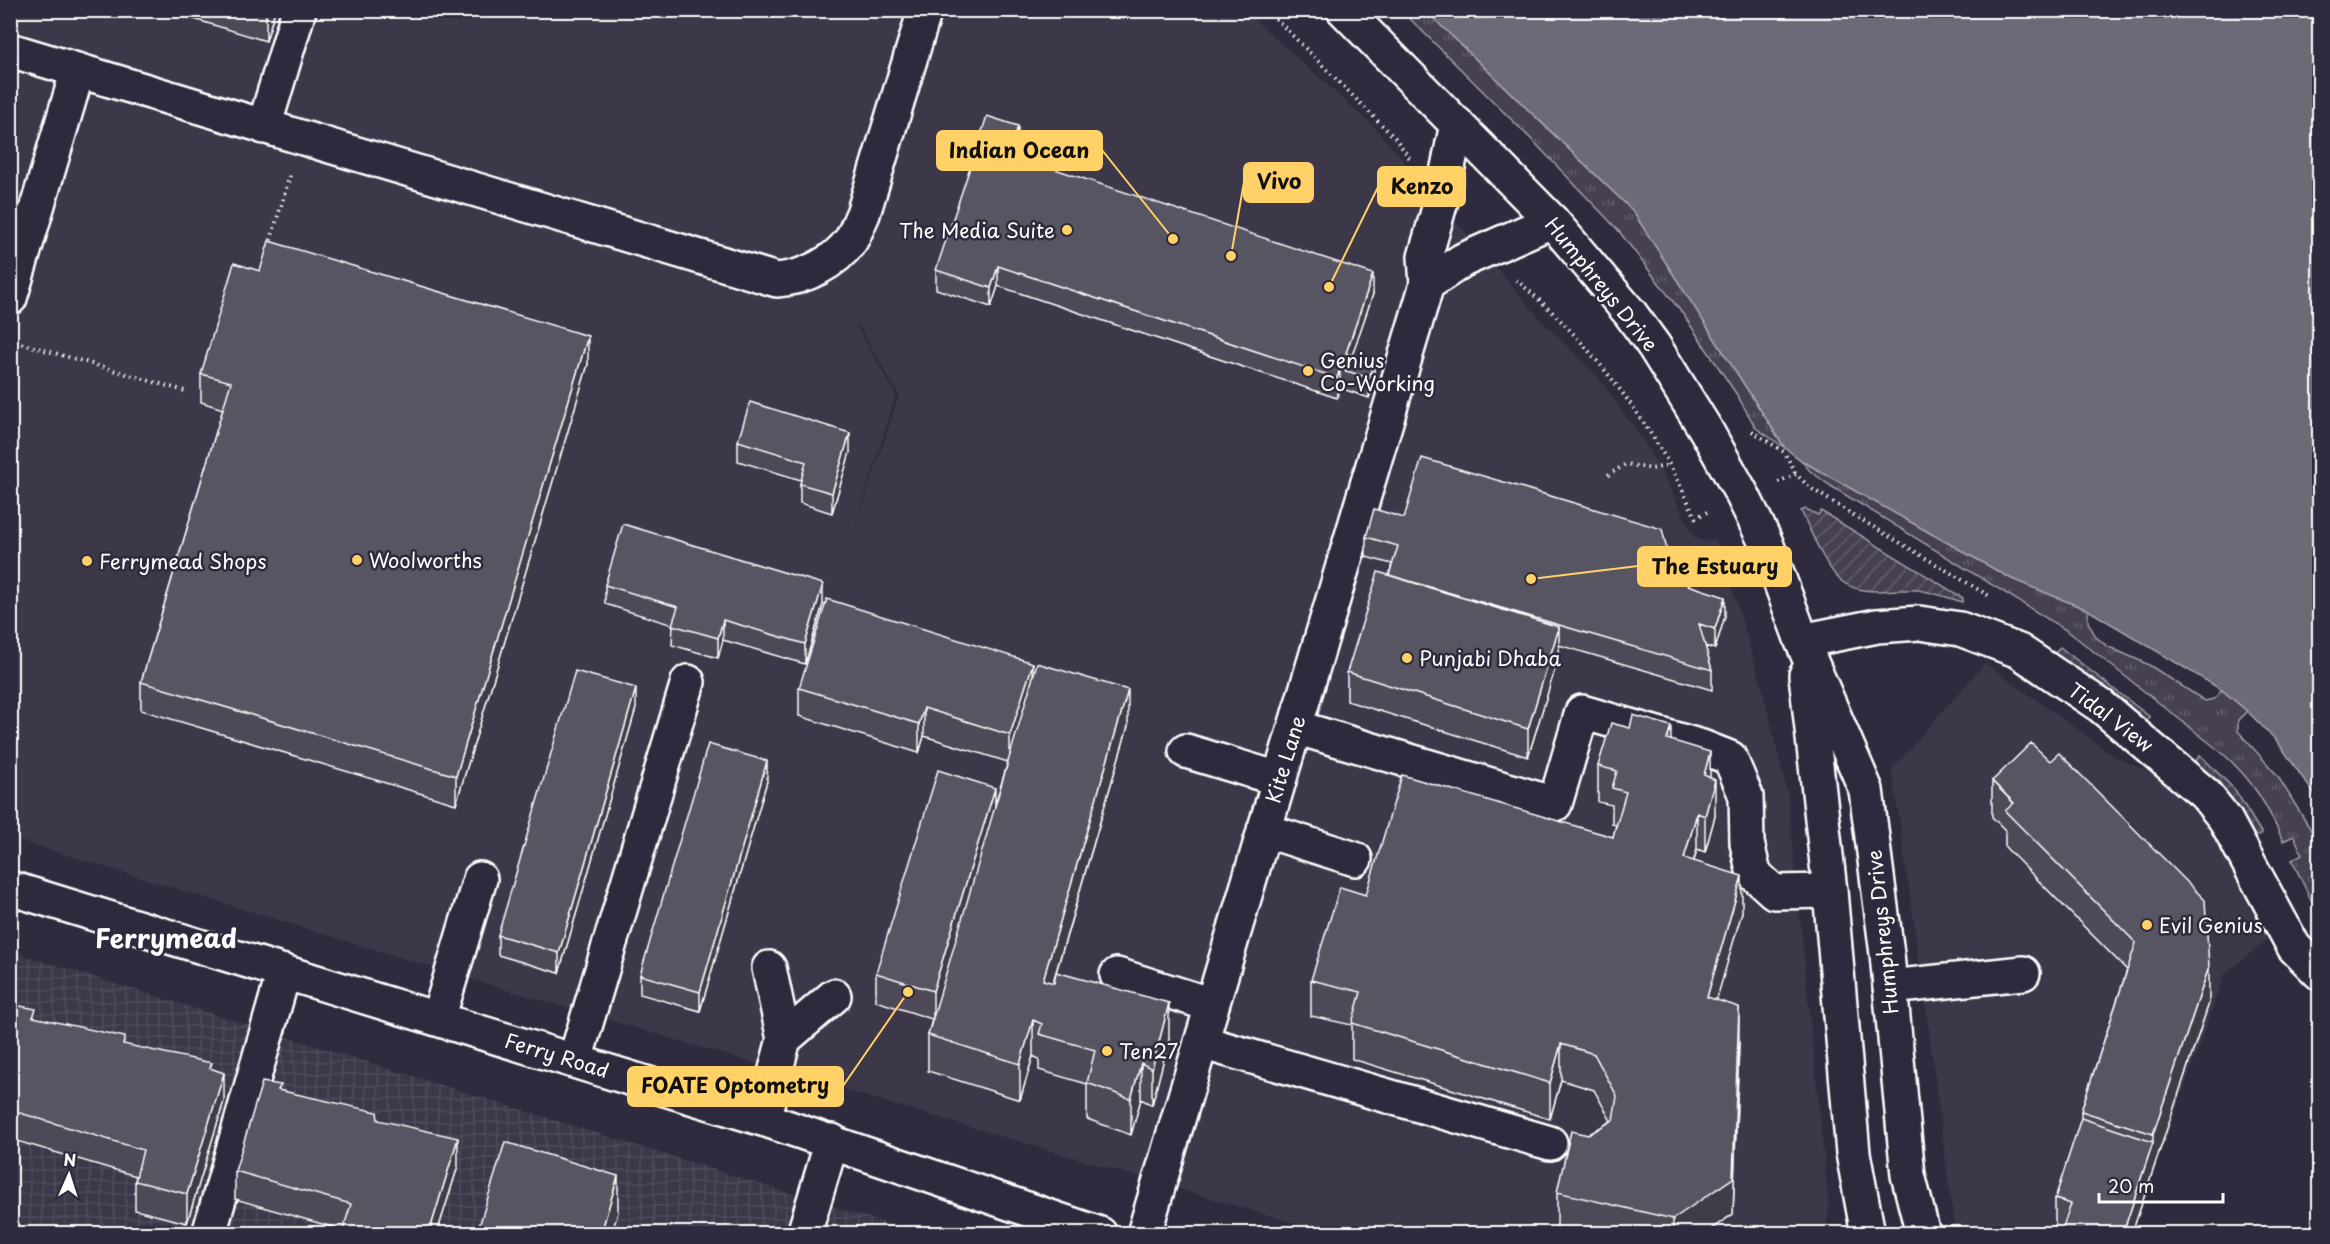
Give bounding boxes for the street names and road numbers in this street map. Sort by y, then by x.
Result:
street label: Humphreys Drive [1538,210,1666,358]
street label: Tidal View [2062,675,2160,759]
street label: Kite Lane [1257,711,1313,807]
street label: Humphreys Drive [1858,848,1906,1016]
street label: Ferry Road [501,1025,613,1085]

